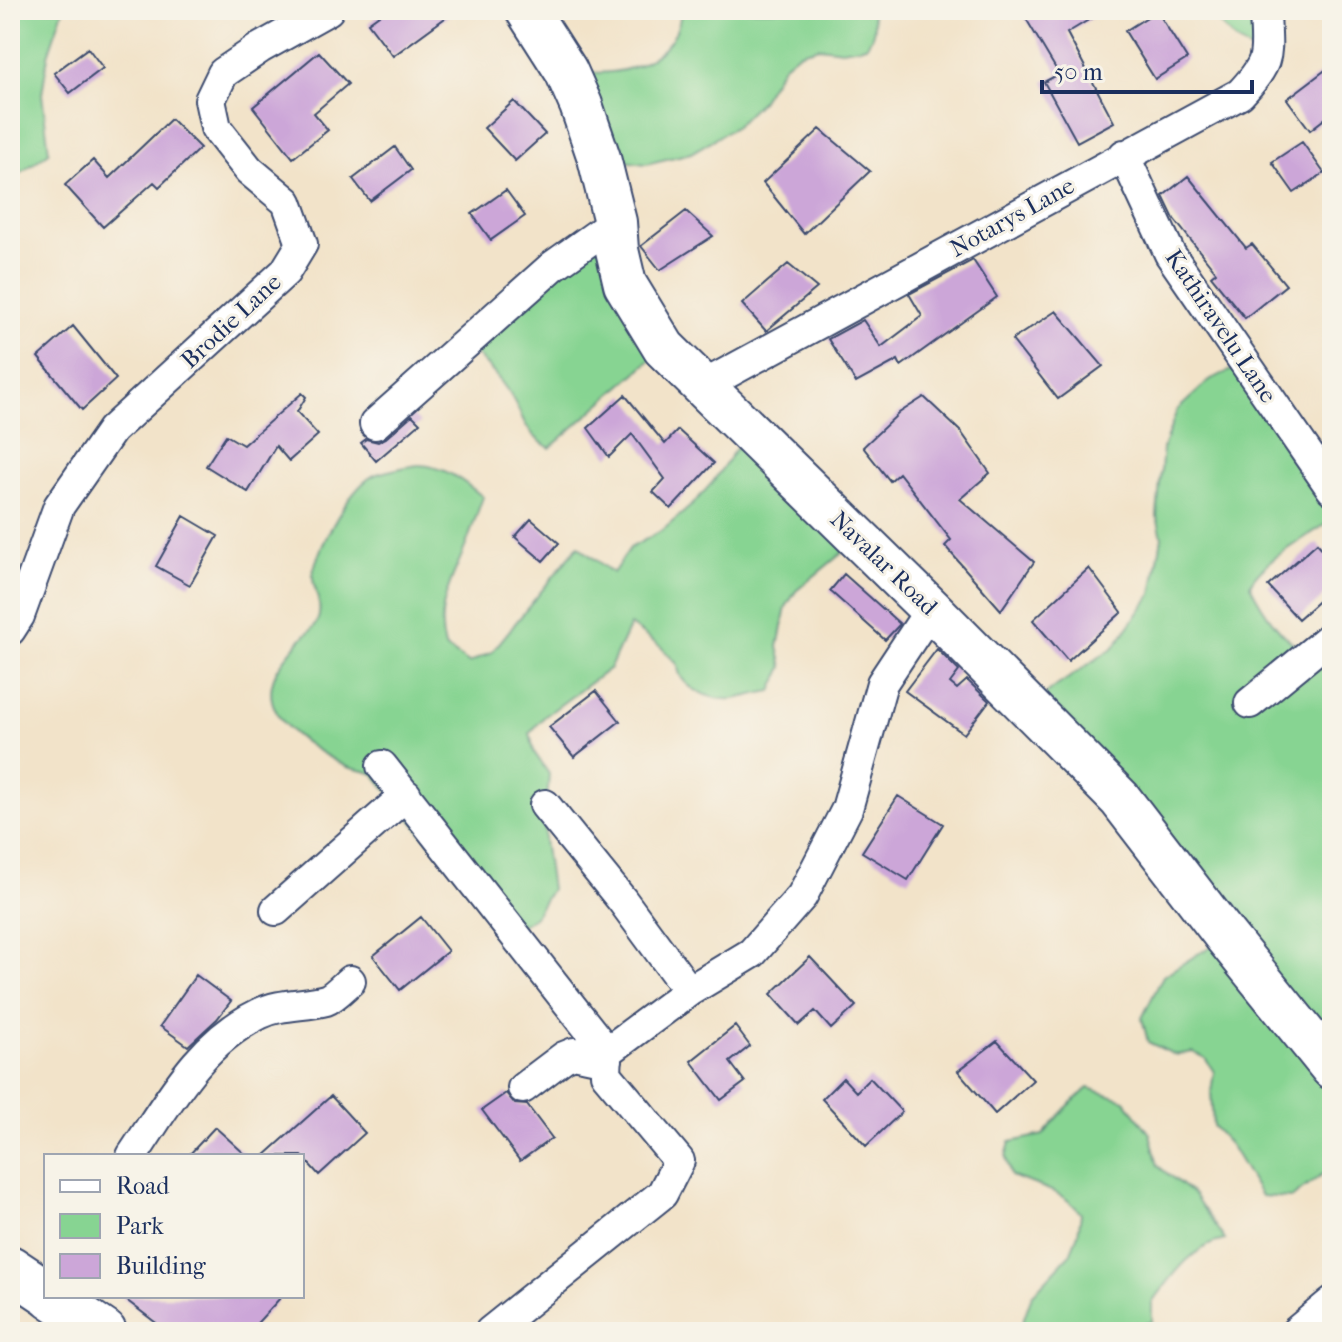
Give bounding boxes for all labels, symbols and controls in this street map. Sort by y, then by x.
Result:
scale bar [1042,44,1252,94]
text: 50 m [1054,58,1103,86]
street label: Notarys Lane [945,171,1079,263]
street label: Kathiravelu Lane [1159,244,1283,408]
street label: Brodie Lane [175,268,287,374]
street label: Navalar Road [825,505,944,622]
legend [44,1154,304,1298]
text: Road [116,1172,170,1200]
text: Park [116,1212,164,1240]
text: Building [116,1252,207,1280]

